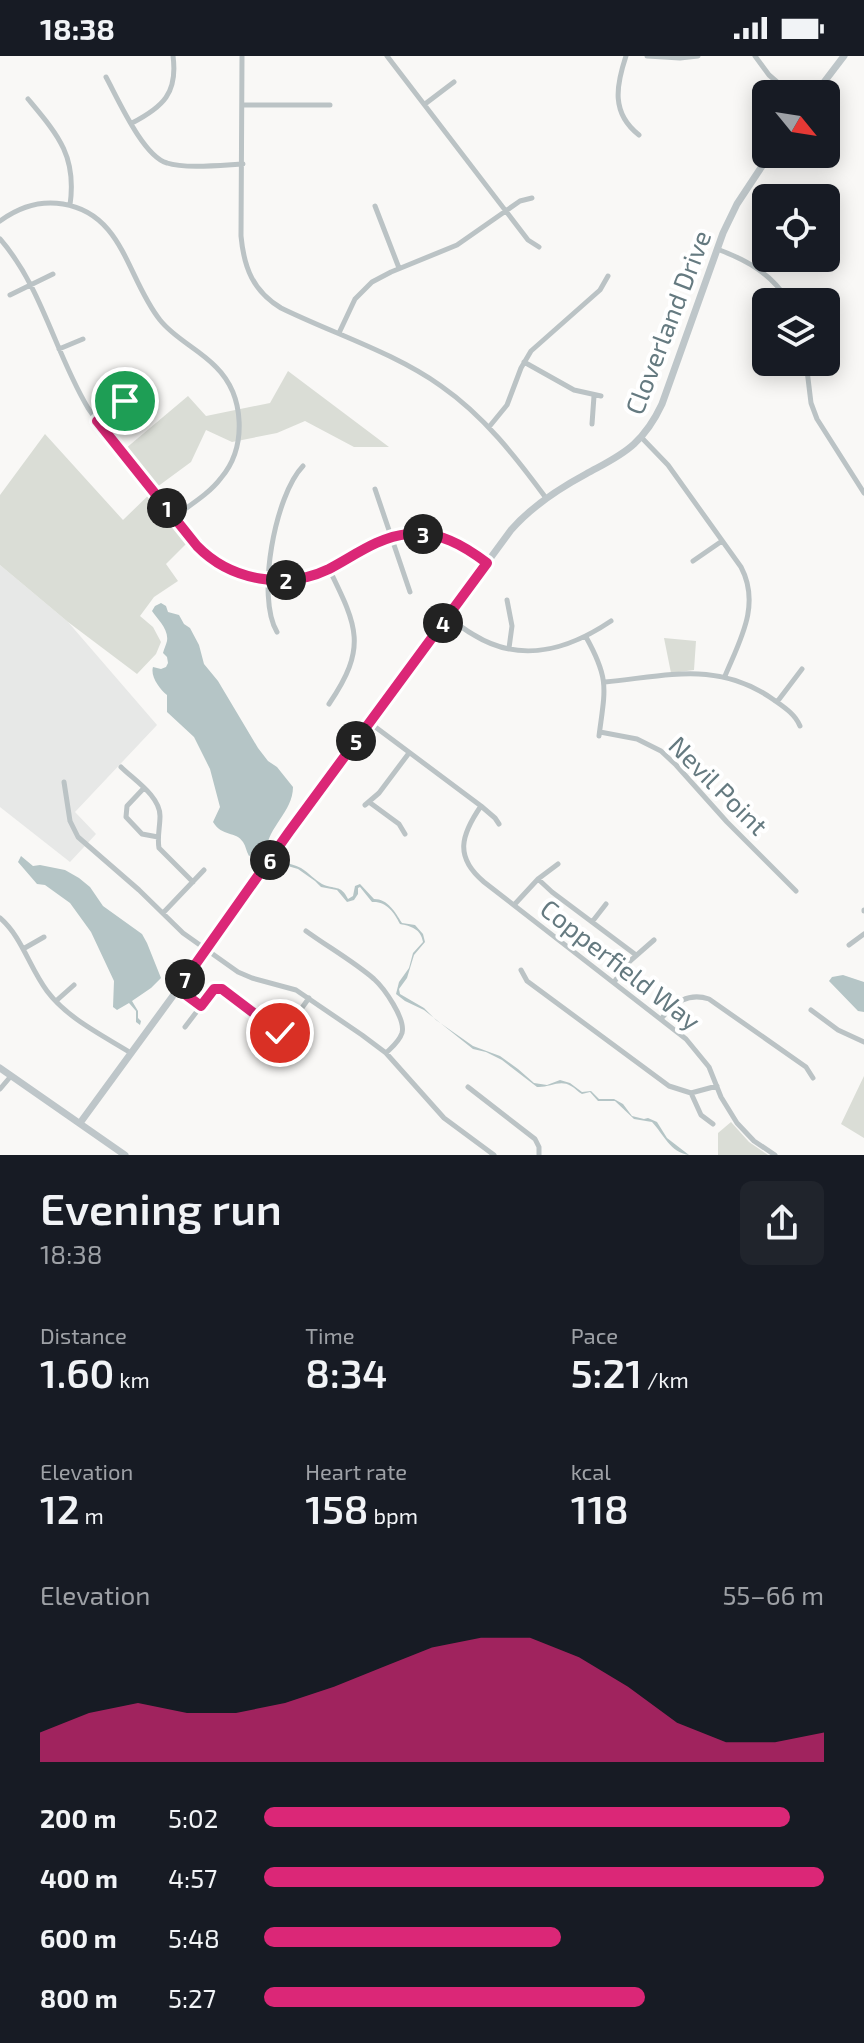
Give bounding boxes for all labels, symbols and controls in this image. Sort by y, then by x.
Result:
text: 18:38 [40,10,115,46]
north arrow [752,80,840,168]
map controls [752,80,840,376]
button: locate [752,184,840,272]
street label: Cloverland Drive [618,226,716,418]
button: layers [752,288,840,376]
pin [91,367,159,435]
icon: arrive [103,379,147,423]
pin: 1 [147,488,187,528]
text: 1 [162,495,172,521]
pin: 3 [403,514,443,554]
text: 3 [417,521,429,547]
pin: 2 [266,560,306,600]
text: 2 [280,567,292,593]
pin: 4 [423,603,463,643]
text: 4 [436,610,450,636]
pin: 5 [336,721,376,761]
text: 5 [350,728,362,754]
street label: Nevil Point [663,729,775,841]
pin: 6 [250,840,290,880]
text: 6 [264,847,276,873]
street label: Copperfield Way [535,892,707,1036]
pin: 7 [165,959,205,999]
text: 7 [179,966,191,992]
pin [246,999,314,1067]
icon: check [258,1011,302,1055]
text: Evening run [40,1181,282,1234]
button: share [740,1181,824,1265]
text: 18:38 [40,1238,103,1269]
text: Distance [40,1322,127,1348]
text: Time [305,1322,355,1348]
text: Pace [571,1322,618,1348]
text: 1.60 [40,1348,114,1396]
text: 8:34 [305,1348,388,1396]
text: 5:21 [571,1348,642,1396]
text: km [114,1366,150,1392]
text: /km [642,1366,689,1392]
text: Elevation [40,1458,133,1484]
text: Heart rate [305,1458,407,1484]
text: kcal [571,1458,611,1484]
text: 12 [40,1484,80,1532]
text: 158 [305,1484,369,1532]
text: 118 [571,1484,629,1532]
text: m [80,1502,104,1528]
text: bpm [369,1502,418,1528]
text: Elevation [40,1579,150,1610]
text: 55–66 m [722,1579,824,1610]
text: 200 m [40,1802,116,1833]
text: 5:02 [168,1802,218,1833]
text: 400 m [40,1862,118,1893]
text: 4:57 [168,1862,217,1893]
text: 600 m [40,1922,117,1953]
text: 5:48 [168,1922,220,1953]
text: 800 m [40,1982,118,2013]
text: 5:27 [168,1982,216,2013]

